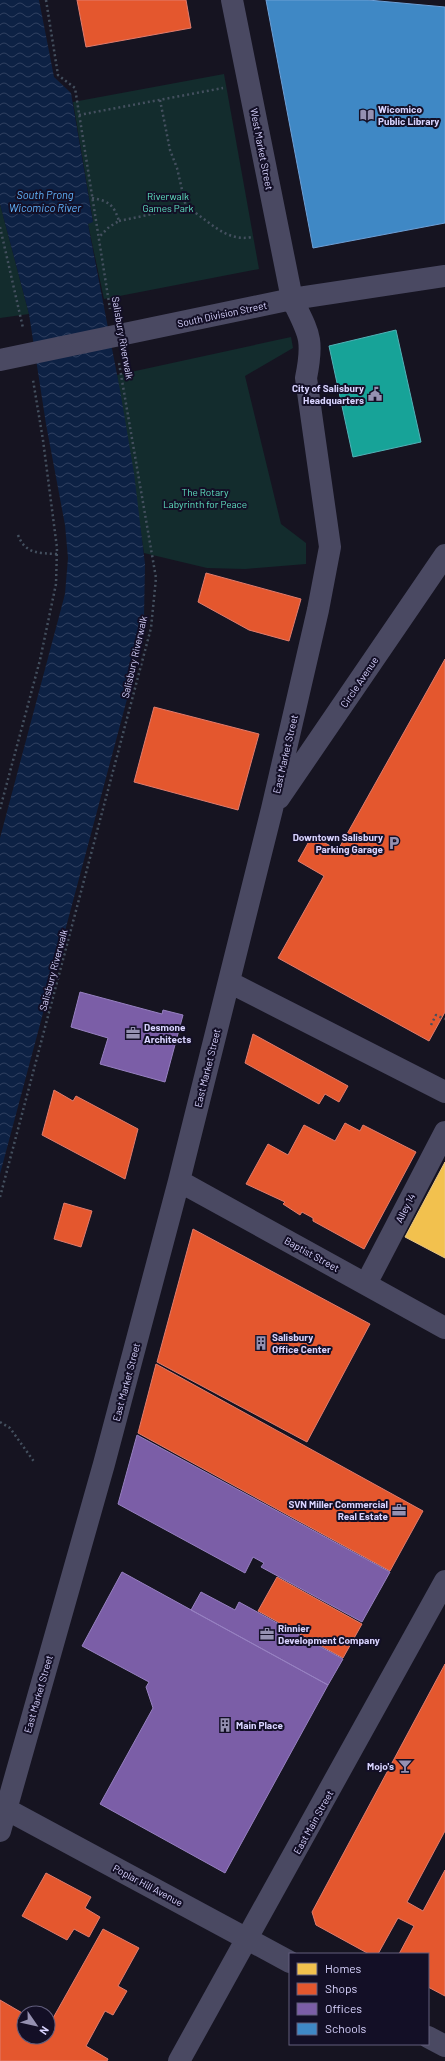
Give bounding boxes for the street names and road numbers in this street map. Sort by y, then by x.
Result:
street label: West Market Street [248,107,276,191]
street label: Salisbury Riverwalk [110,296,136,380]
street label: South Division Street [176,299,268,329]
street label: Salisbury Riverwalk [119,615,149,699]
street label: Circle Avenue [338,654,380,710]
street label: East Market Street [270,713,300,795]
street label: Salisbury Riverwalk [36,928,70,1012]
street label: East Market Street [191,1027,223,1109]
street label: Alley 14 [393,1191,417,1225]
street label: Baptist Street [283,1234,342,1274]
street label: East Market Street [110,1341,142,1422]
street label: East Market Street [21,1653,55,1734]
street label: East Main Street [291,1788,336,1856]
street label: Poplar Hill Avenue [111,1862,185,1908]

